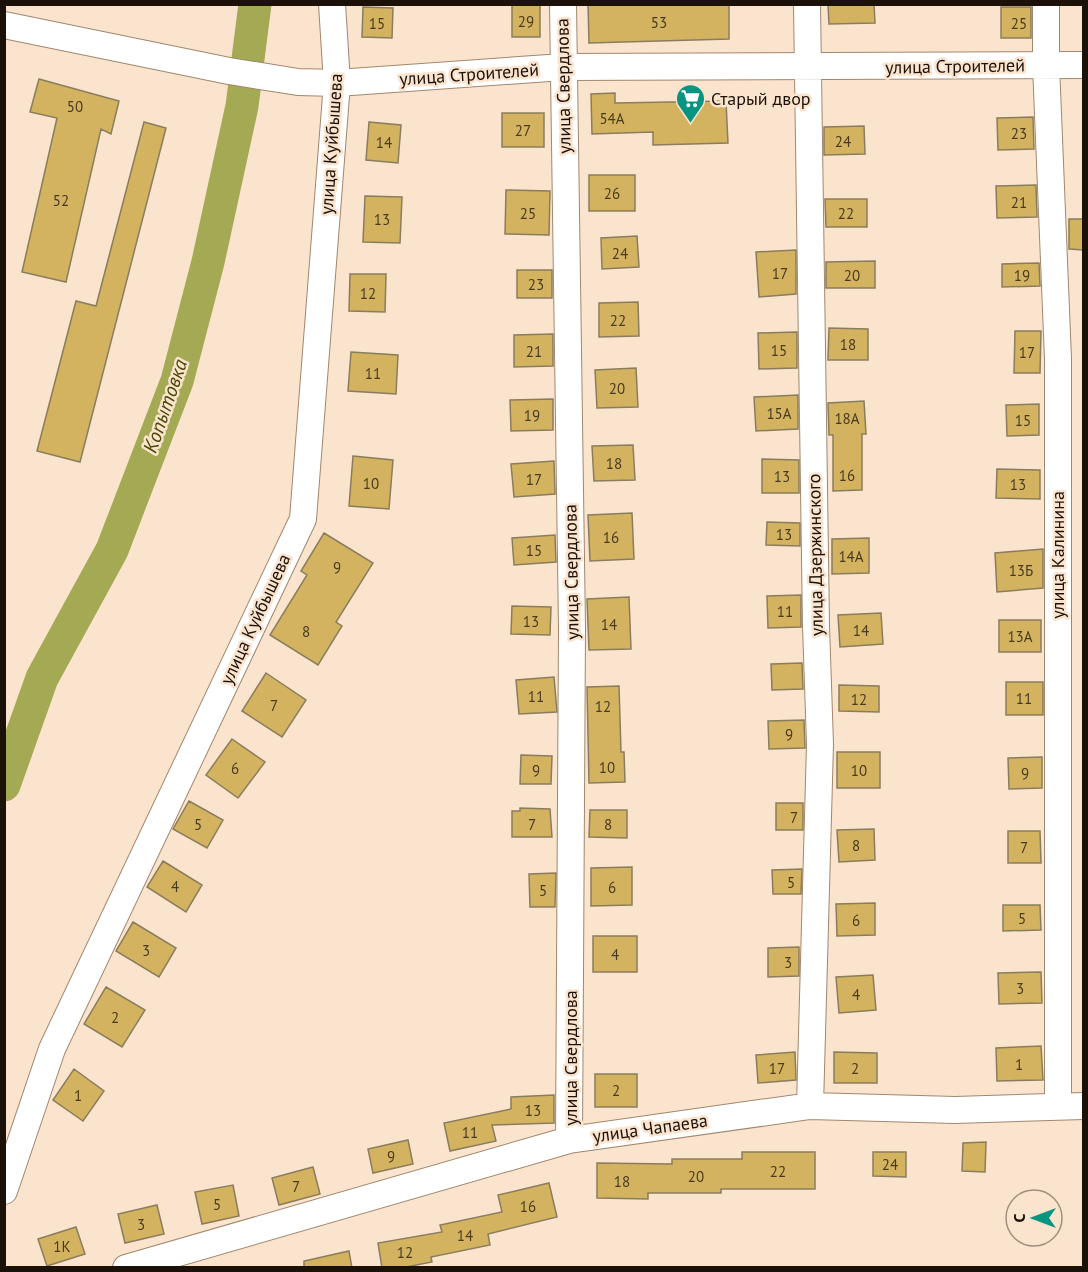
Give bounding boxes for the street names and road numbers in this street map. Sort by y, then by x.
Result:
street label: улица Свердлова [550,18,576,154]
street label: улица Строителей [885,53,1025,79]
street label: улица Строителей [398,58,540,90]
street label: улица Куйбышева [315,73,347,215]
street label: улица Дзержинского [802,474,828,636]
street label: улица Калинина [1046,491,1069,619]
street label: улица Свердлова [558,504,584,640]
street label: улица Куйбышева [215,550,295,688]
street label: улица Свердлова [559,990,582,1126]
street label: улица Чапаева [591,1109,709,1147]

